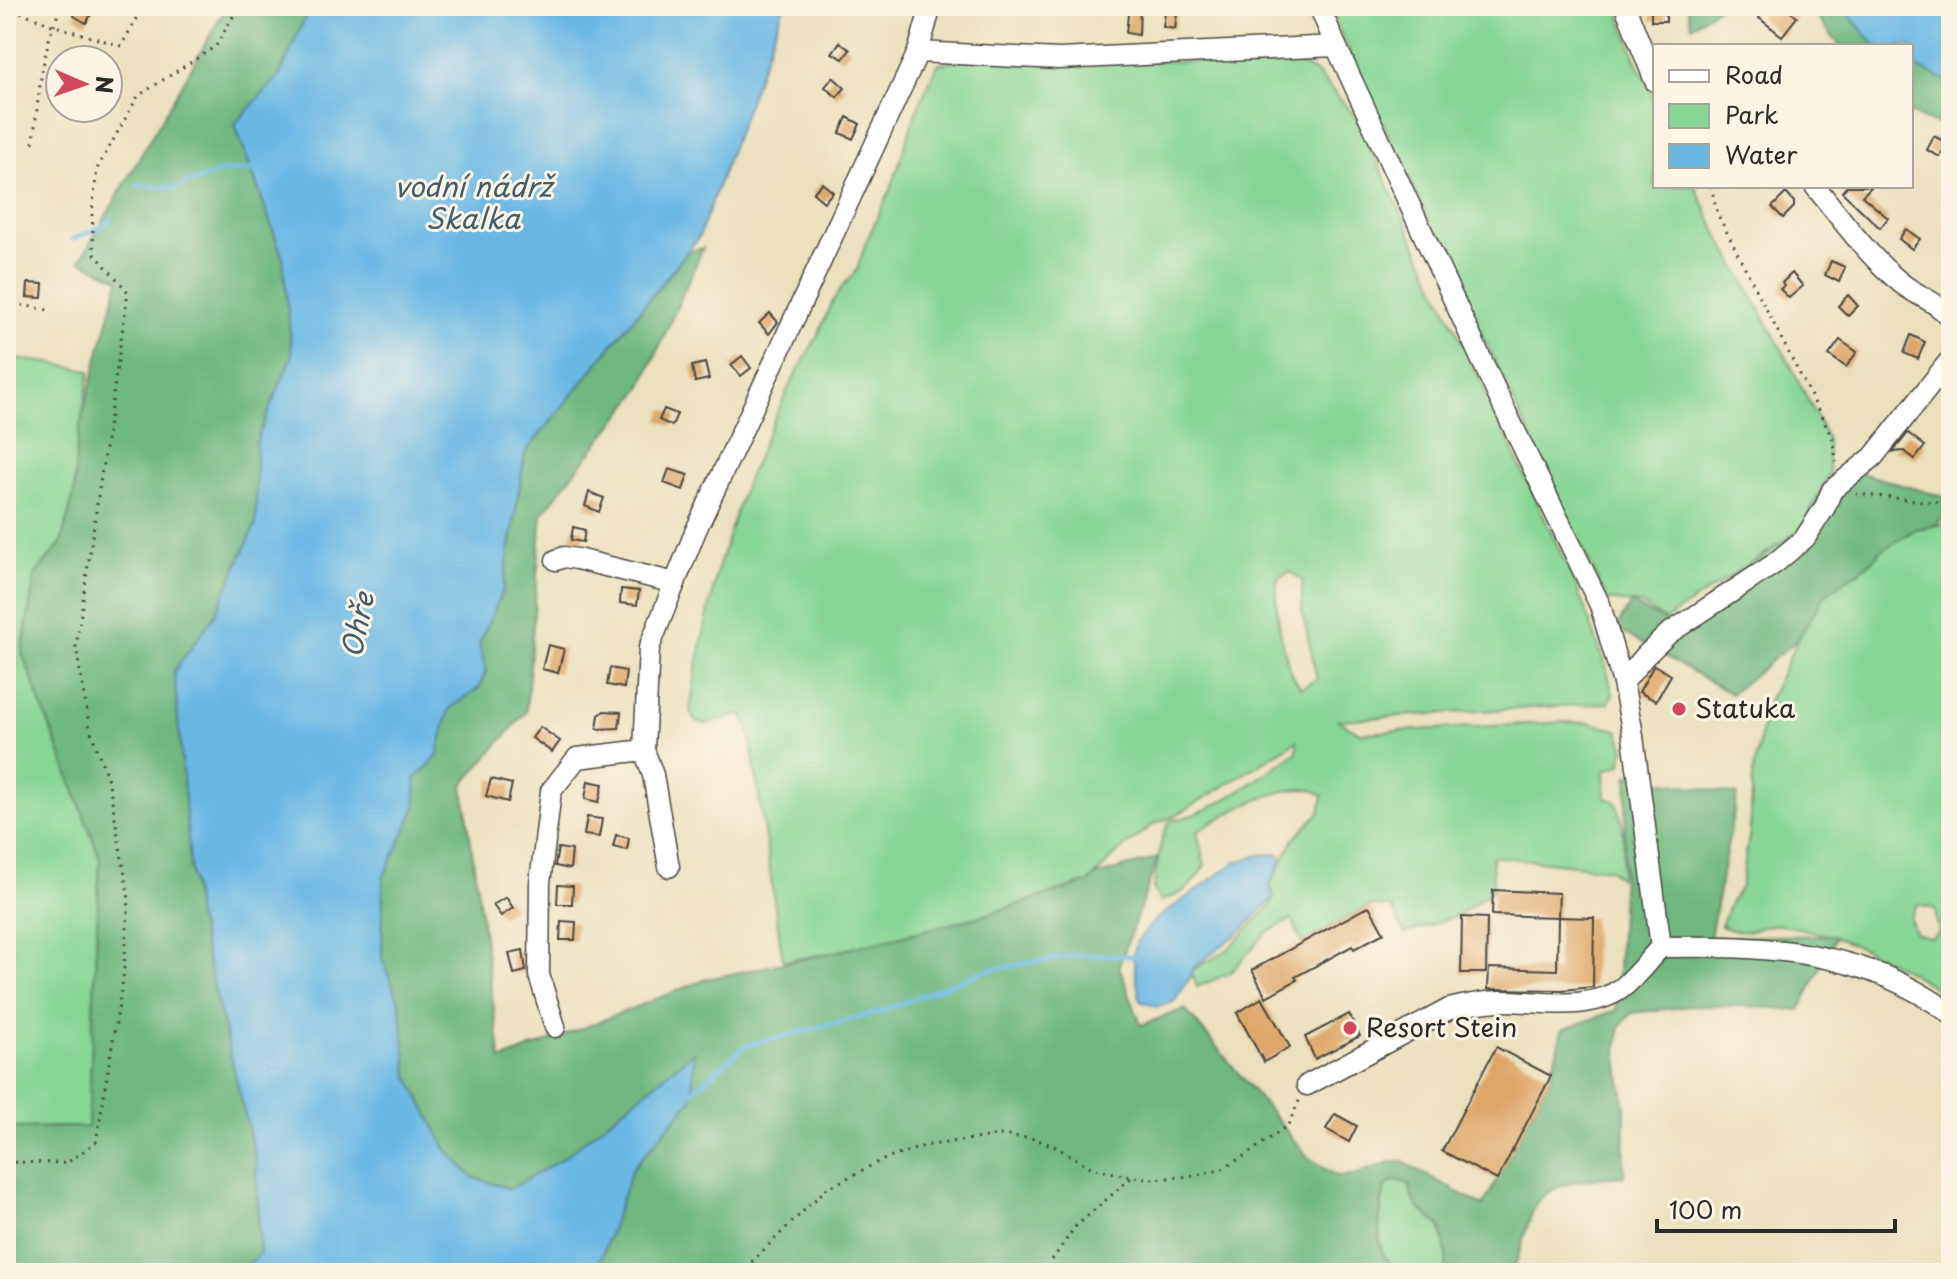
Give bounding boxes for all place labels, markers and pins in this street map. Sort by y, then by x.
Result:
place label: Statuka [1695,688,1796,727]
marker: Statuka [1670,700,1688,718]
place label: Resort Stein [1366,1007,1517,1046]
marker: Resort Stein [1341,1019,1359,1037]

